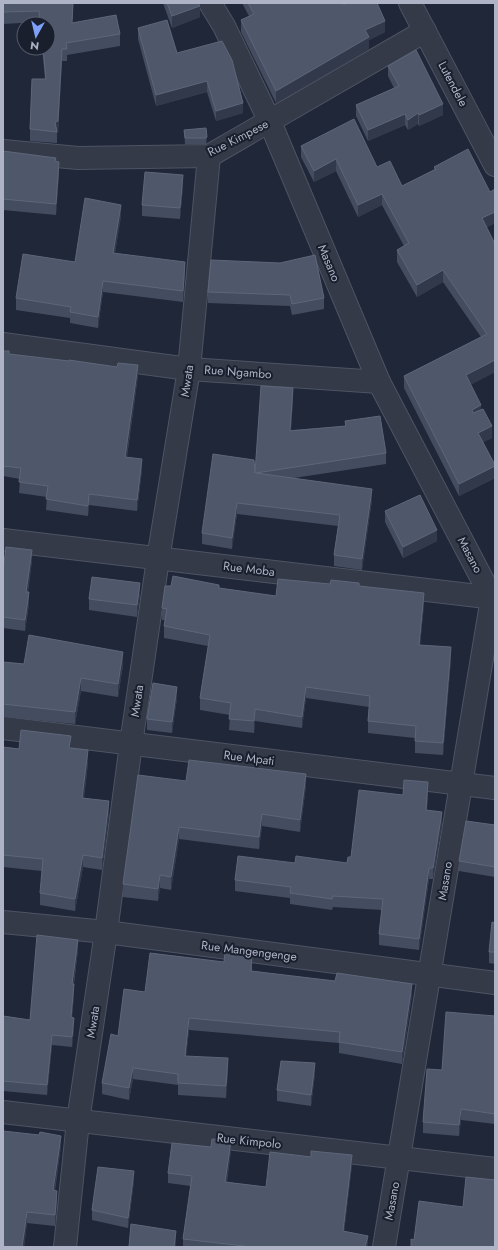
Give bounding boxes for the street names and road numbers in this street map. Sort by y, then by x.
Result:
street label: Lutendele [434,58,472,110]
street label: Rue Kimpese [204,115,272,161]
street label: Masano [313,242,345,285]
street label: Rue Ngambo [204,361,273,383]
street label: Mwata [176,364,198,398]
street label: Masano [453,534,487,577]
street label: Rue Moba [222,557,276,581]
street label: Mwata [126,684,148,718]
street label: Rue Mpati [223,746,275,770]
street label: Masano [433,860,457,902]
street label: Rue Mangengenge [200,936,298,966]
street label: Mwata [82,1004,104,1039]
street label: Rue Kimpolo [216,1129,283,1153]
street label: Masano [380,1180,404,1222]

